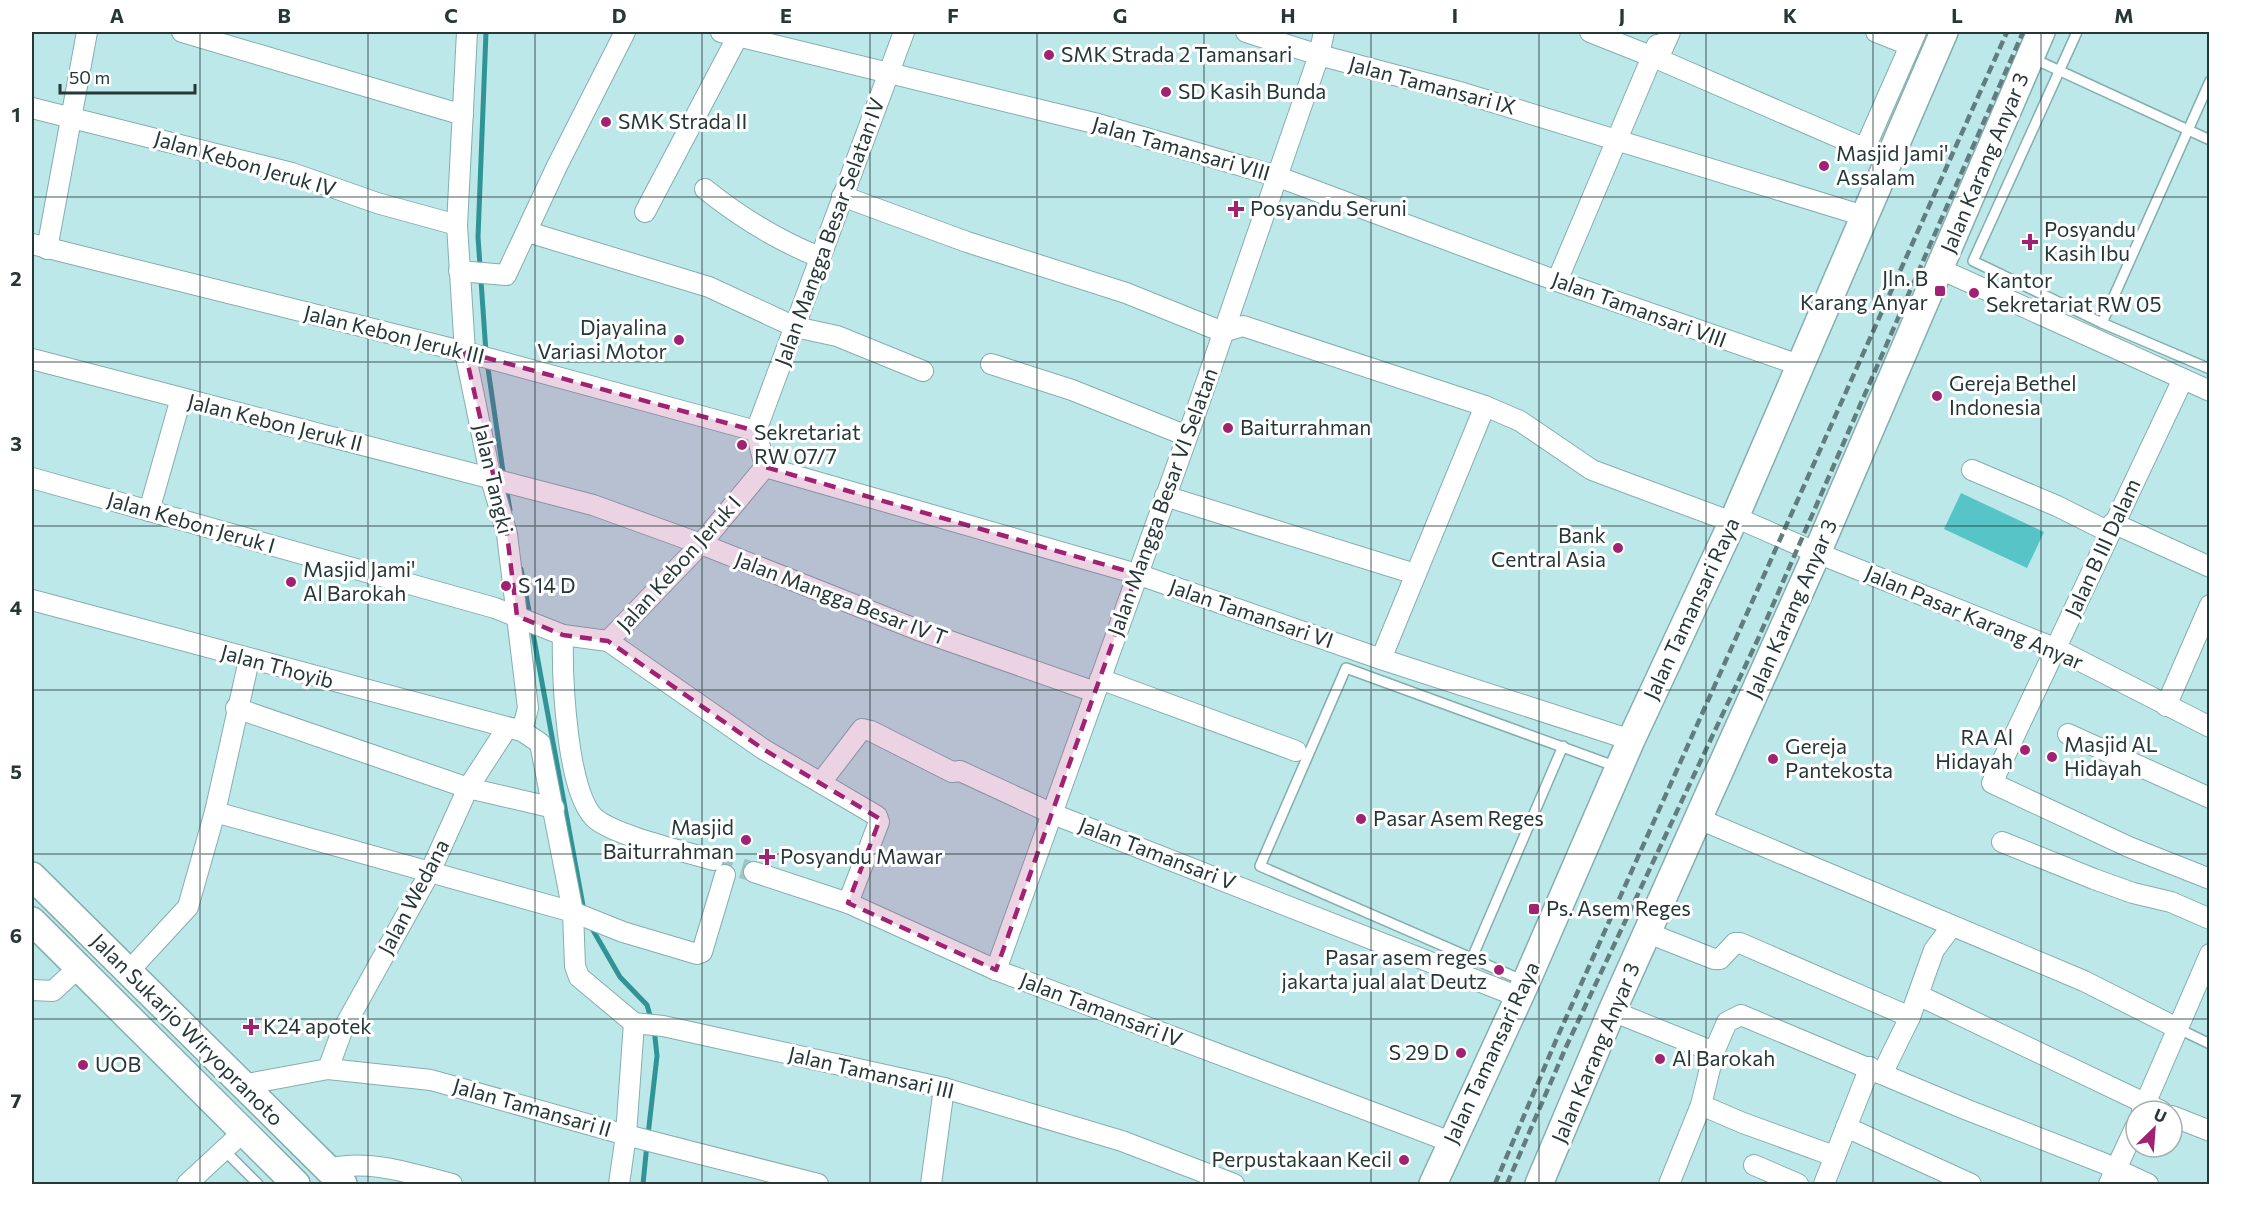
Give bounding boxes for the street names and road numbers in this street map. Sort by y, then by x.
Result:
street label: Jalan Tamansari IX [1346,50,1519,119]
street label: Jalan Karang Anyar 3 [1934,68,2033,256]
street label: Jalan Mangga Besar Selatan IV [768,94,889,369]
street label: Jalan Tamansari VIII [1090,110,1273,185]
street label: Jalan Kebon Jeruk IV [152,125,339,200]
street label: Jalan Tamansari VIII [1549,265,1730,352]
street label: Jalan Kebon Jeruk III [301,299,487,368]
street label: Jalan Mangga Besar VI Selatan [1101,364,1222,639]
street label: Jalan Kebon Jeruk II [185,388,365,455]
street label: Jalan Tangki [470,421,519,536]
street label: Jalan B III Dalam [2059,474,2145,621]
street label: Jalan Kebon Jeruk I [105,486,278,557]
street label: Jalan Kebon Jeruk I [611,490,745,636]
street label: Jalan Tamansari Raya [1637,513,1744,703]
street label: Jalan Karang Anyar 3 [1740,515,1841,702]
street label: Jalan Mangga Besar IV T [732,546,951,650]
street label: Jalan Pasar Karang Anyar [1862,559,2087,674]
street label: Jalan Tamansari VI [1166,573,1337,652]
street label: Jalan Thoyib [218,638,337,693]
street label: Jalan Tamansari V [1075,811,1240,894]
street label: Jalan Wedana [372,835,453,958]
street label: Jalan Sukarjo Wiryopranoto [87,928,289,1130]
street label: Jalan Tamansari Raya [1437,957,1544,1147]
street label: Jalan Karang Anyar 3 [1545,958,1644,1146]
street label: Jalan Tamansari IV [1017,966,1186,1051]
street label: Jalan Tamansari III [786,1040,957,1103]
street label: Jalan Tamansari II [450,1072,614,1141]

